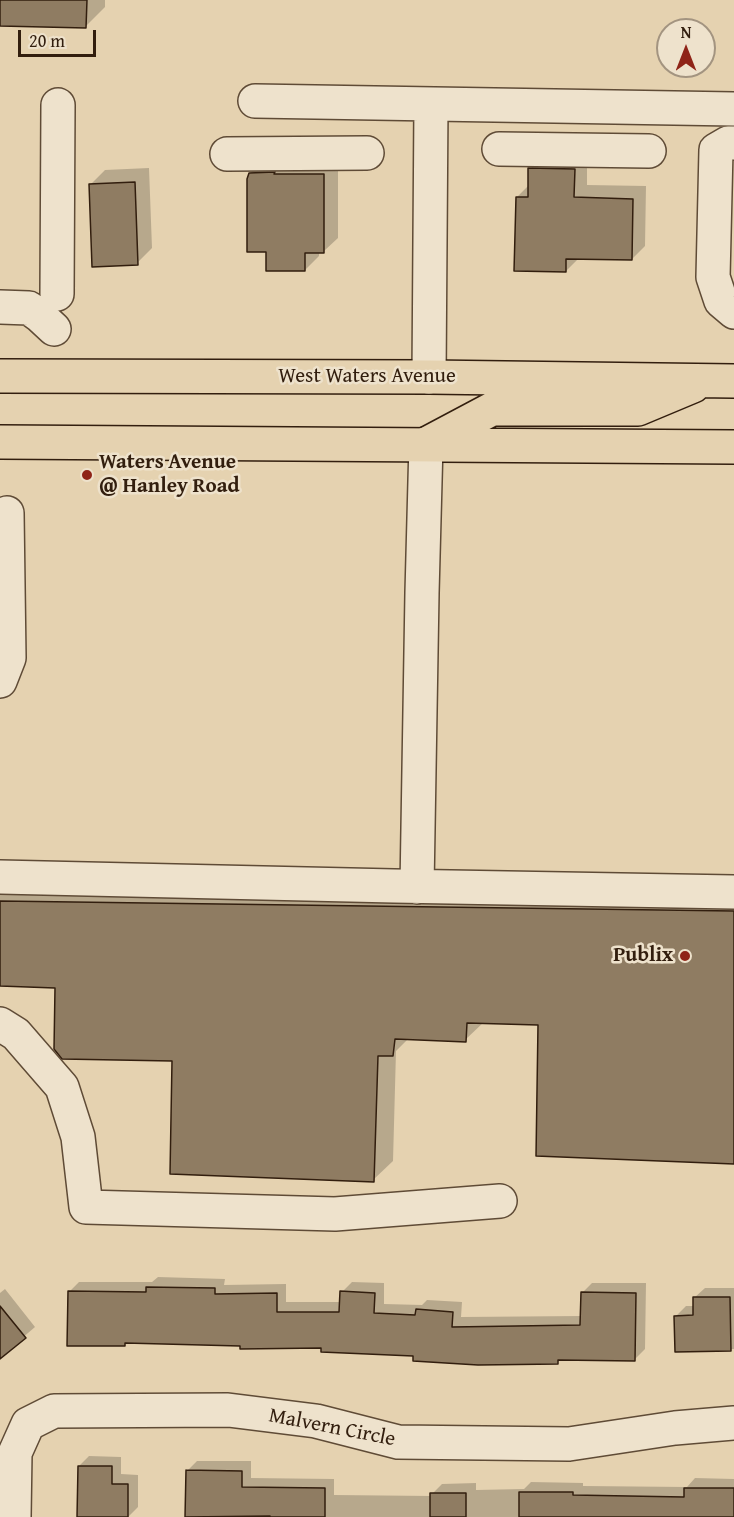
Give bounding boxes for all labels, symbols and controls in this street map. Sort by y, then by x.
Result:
scale bar [21,18,99,56]
north arrow [656,18,716,78]
text: N [681,20,691,44]
text: 20 m [29,27,65,54]
street label: West Waters Avenue [278,364,456,390]
place label: Waters Avenue @ Hanley Road [99,450,239,500]
marker: Waters Avenue @ Hanley Road [80,468,94,482]
place label: Publix [613,943,673,969]
marker: Publix [678,949,692,963]
street label: Malvern Circle [267,1403,397,1453]

